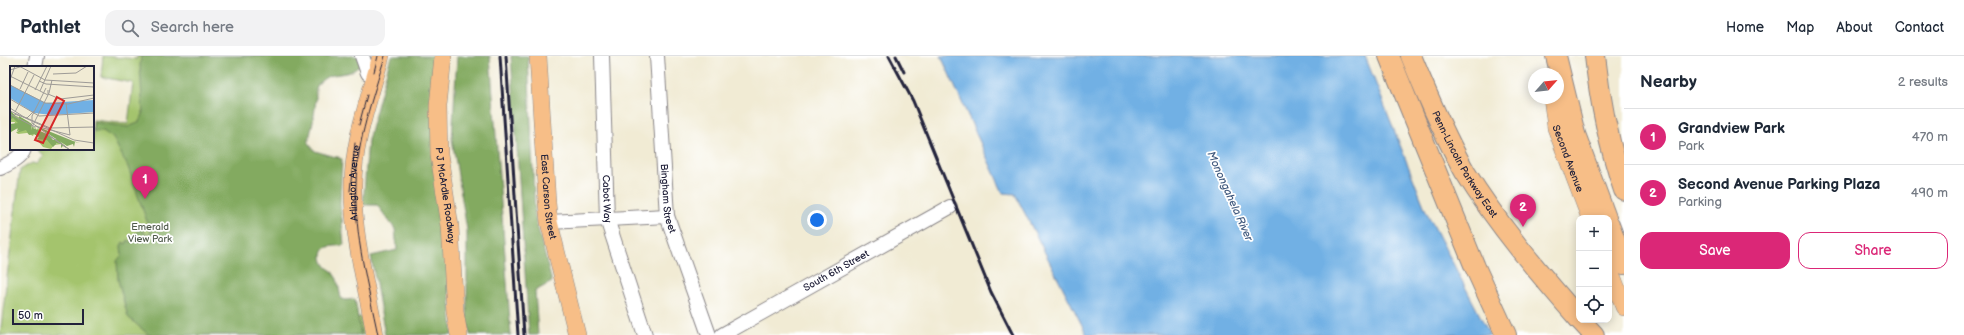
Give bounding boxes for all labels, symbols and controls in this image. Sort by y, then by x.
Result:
search box [105,10,385,46]
text: Pathlet [20,16,81,39]
icon: search [119,17,141,39]
text: Search here [151,18,234,37]
text: Home [1726,19,1764,36]
text: Map [1786,19,1814,36]
text: About [1836,19,1873,36]
text: Contact [1895,19,1944,36]
inset map [10,66,94,150]
north arrow [1528,68,1564,104]
text: Nearby [1640,72,1697,92]
text: 2 results [1898,74,1948,90]
street label: Penn-Lincoln Parkway East [1429,109,1500,220]
text: Grandview Park [1678,119,1785,138]
street label: Second Avenue [1549,123,1586,194]
text: 1 [1650,129,1656,145]
text: 470 m [1912,129,1948,145]
text: Park [1678,138,1704,154]
street label: Arlington Avenue [347,144,363,221]
street label: P J McArdle Roadway [433,147,457,244]
water label: Monongahela River [1204,149,1256,244]
street label: East Carson Street [538,154,559,240]
street label: Bingham Street [658,163,679,235]
pin: 1 [132,166,158,199]
street label: Cabot Way [600,175,614,225]
text: Second Avenue Parking Plaza [1678,175,1880,194]
text: 2 [1649,185,1657,201]
text: 490 m [1911,185,1948,201]
pin: 2 [1510,194,1536,227]
text: Parking [1678,194,1722,210]
your location [807,210,827,230]
map controls [1576,215,1612,323]
button: + [1576,215,1612,251]
park label: Emerald View Park [128,221,172,245]
button: Save [1640,232,1790,269]
button: Share [1798,232,1948,269]
street label: South 6th Street [801,248,871,294]
button: − [1576,251,1612,287]
button: locate [1576,287,1612,323]
scale bar [12,307,84,326]
text: 50 m [18,309,43,322]

